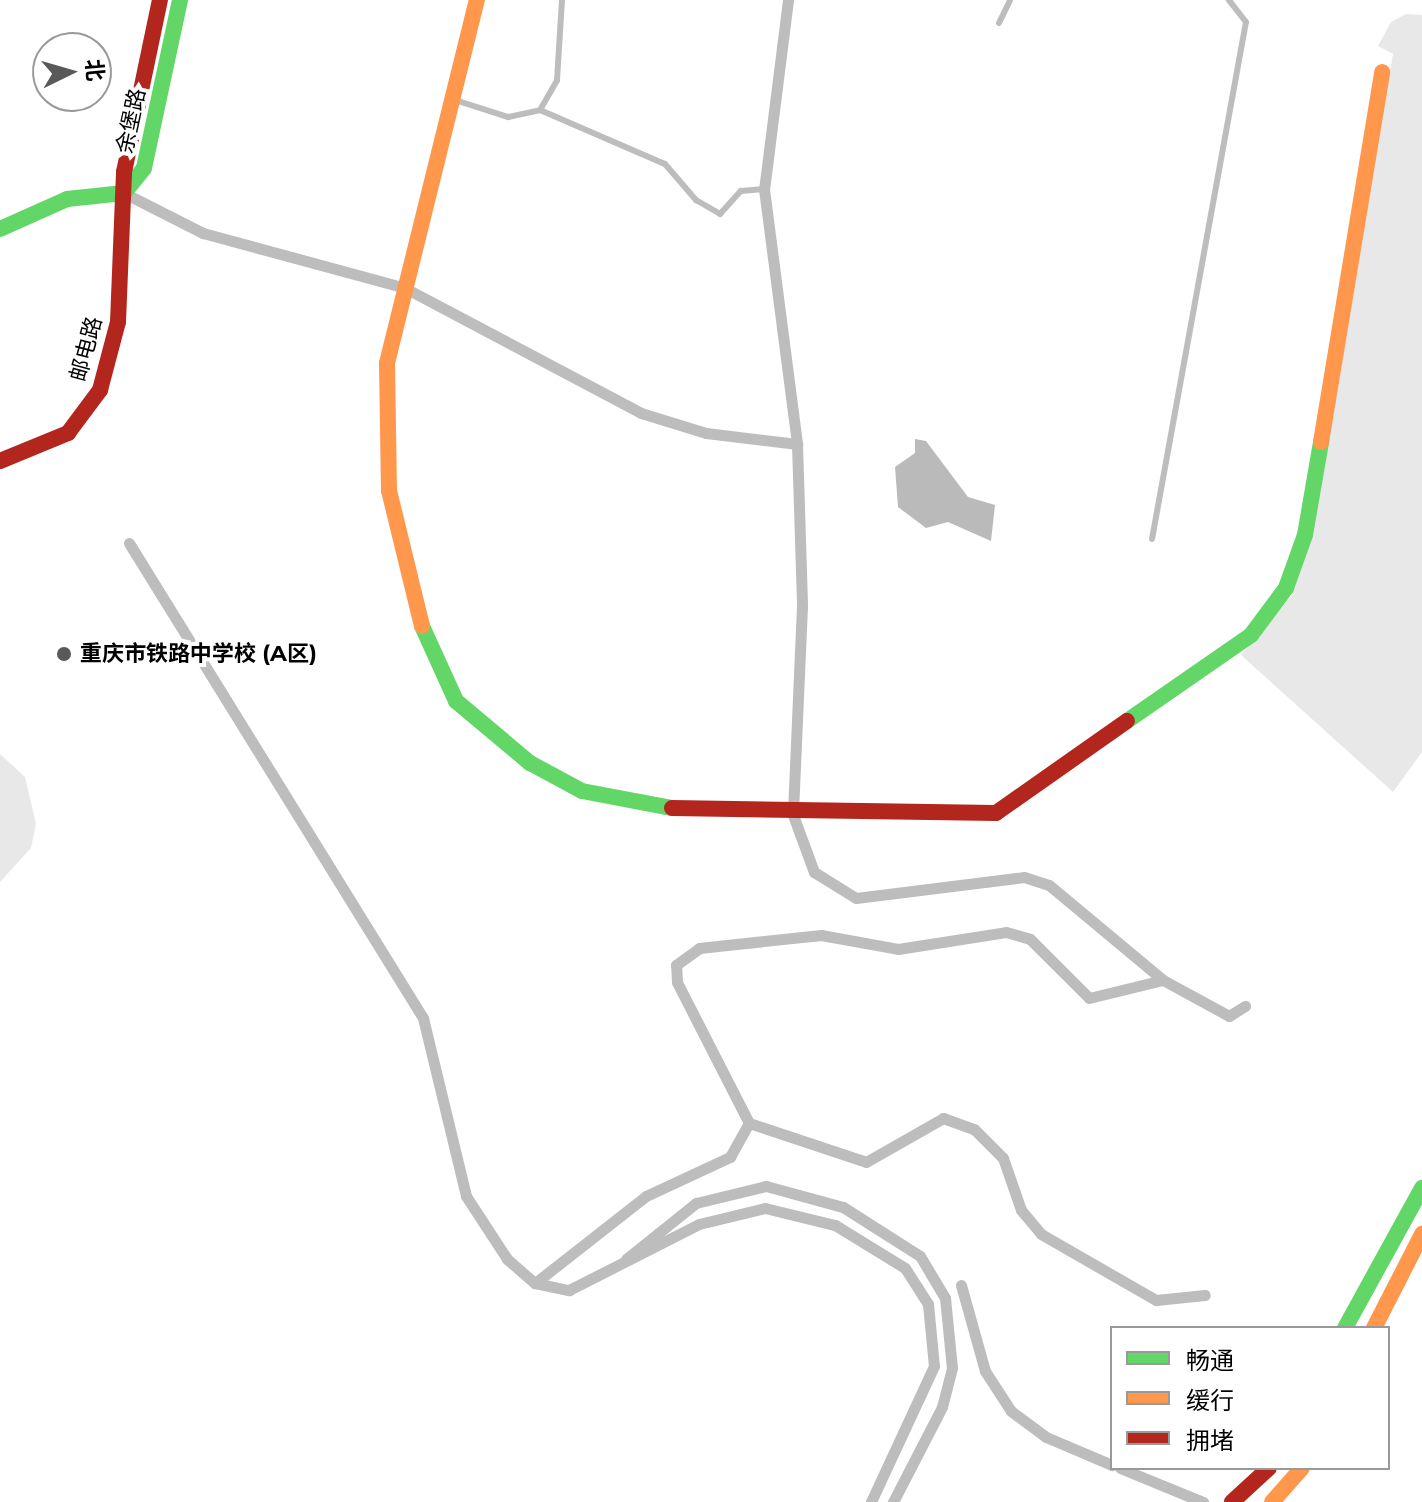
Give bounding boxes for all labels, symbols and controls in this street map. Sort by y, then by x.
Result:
north arrow [32,32,112,112]
text: 北 [80,58,109,82]
street label: 余堡路 [111,86,151,156]
street label: 邮电路 [65,314,107,384]
place label: 重庆市铁路中学校 (A区) [80,641,317,667]
marker: 重庆市铁路中学校 (A区) [55,645,73,663]
legend [1110,1326,1390,1470]
text: 畅通 [1186,1346,1234,1375]
text: 缓行 [1186,1386,1234,1415]
text: 拥堵 [1186,1426,1234,1455]

